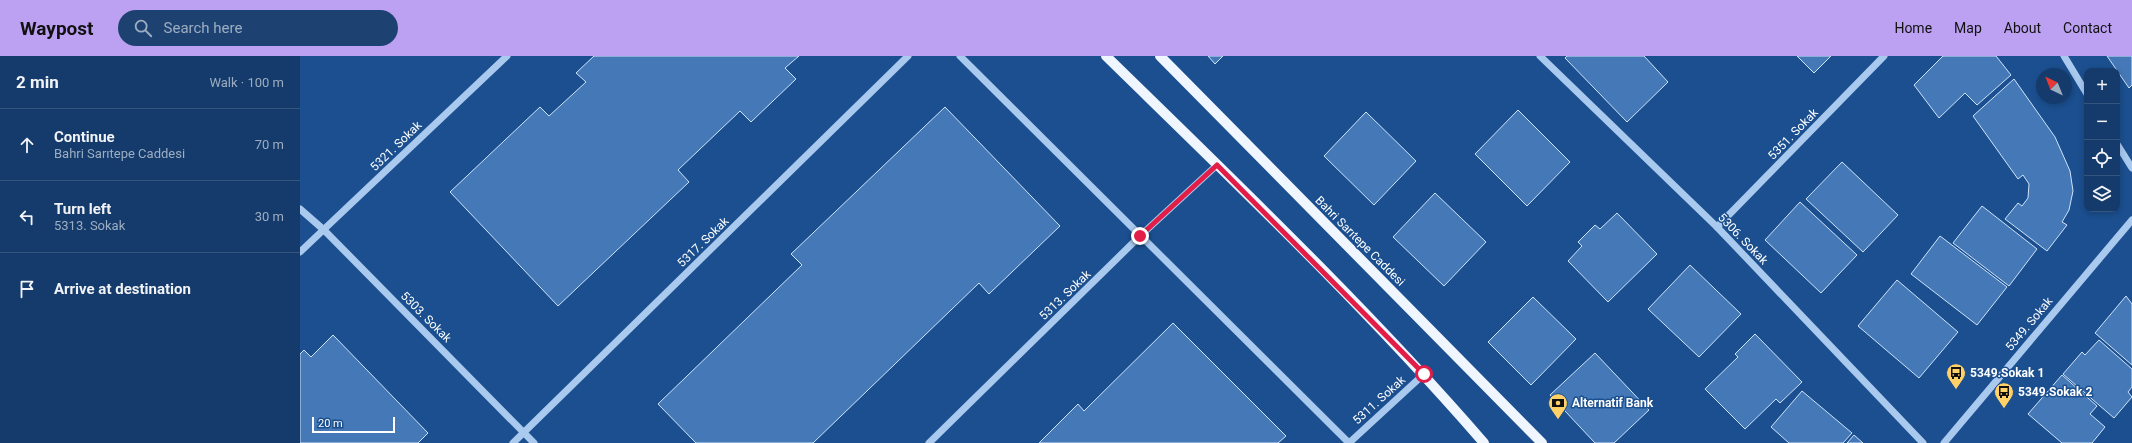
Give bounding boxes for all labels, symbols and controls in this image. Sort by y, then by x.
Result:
search box [118,10,398,46]
text: Waypost [20,17,94,40]
icon: search [132,17,154,39]
text: Search here [164,19,242,37]
text: Home [1894,20,1932,36]
text: Map [1954,20,1982,36]
text: About [2004,20,2041,36]
text: Contact [2063,20,2112,36]
north arrow [2036,68,2072,104]
map controls [2084,68,2120,212]
button: + [2084,68,2120,104]
text: 2 min [16,72,59,92]
text: Walk · 100 m [209,75,284,90]
button: − [2084,104,2120,140]
street label: 5351. Sokak [1765,105,1822,163]
street label: 5321. Sokak [367,117,425,174]
text: Continue [54,128,115,146]
icon: ahead [16,134,38,156]
text: 70 m [255,137,284,152]
button: locate [2084,140,2120,176]
text: Bahri Sarıtepe Caddesi [54,146,185,161]
button: layers [2084,176,2120,212]
street label: Bahri Sarıtepe Caddesi [1312,193,1408,289]
text: Turn left [54,200,111,218]
icon: left [16,206,38,228]
text: 30 m [255,209,284,224]
street label: 5306. Sokak [1715,210,1772,268]
street label: 5317. Sokak [674,213,732,270]
text: 5313. Sokak [54,218,125,233]
route end [1131,227,1149,245]
street label: 5313. Sokak [1036,266,1094,323]
icon: arrive [16,278,38,300]
text: Arrive at destination [54,280,191,298]
street label: 5303. Sokak [398,289,455,346]
street label: 5349. Sokak [2002,294,2056,354]
bus stop icon: 5349.Sokak 1 [1945,362,1967,390]
route start [1415,365,1433,383]
place label: 5349.Sokak 1 [1970,366,2044,380]
street label: 5311. Sokak [1350,372,1409,427]
bus stop icon: 5349.Sokak 2 [1993,381,2015,409]
place label: 5349.Sokak 2 [2018,385,2092,399]
bank icon: Alternatif Bank [1547,392,1569,420]
place label: Alternatif Bank [1572,396,1654,410]
scale bar [312,415,395,434]
text: 20 m [318,417,343,430]

